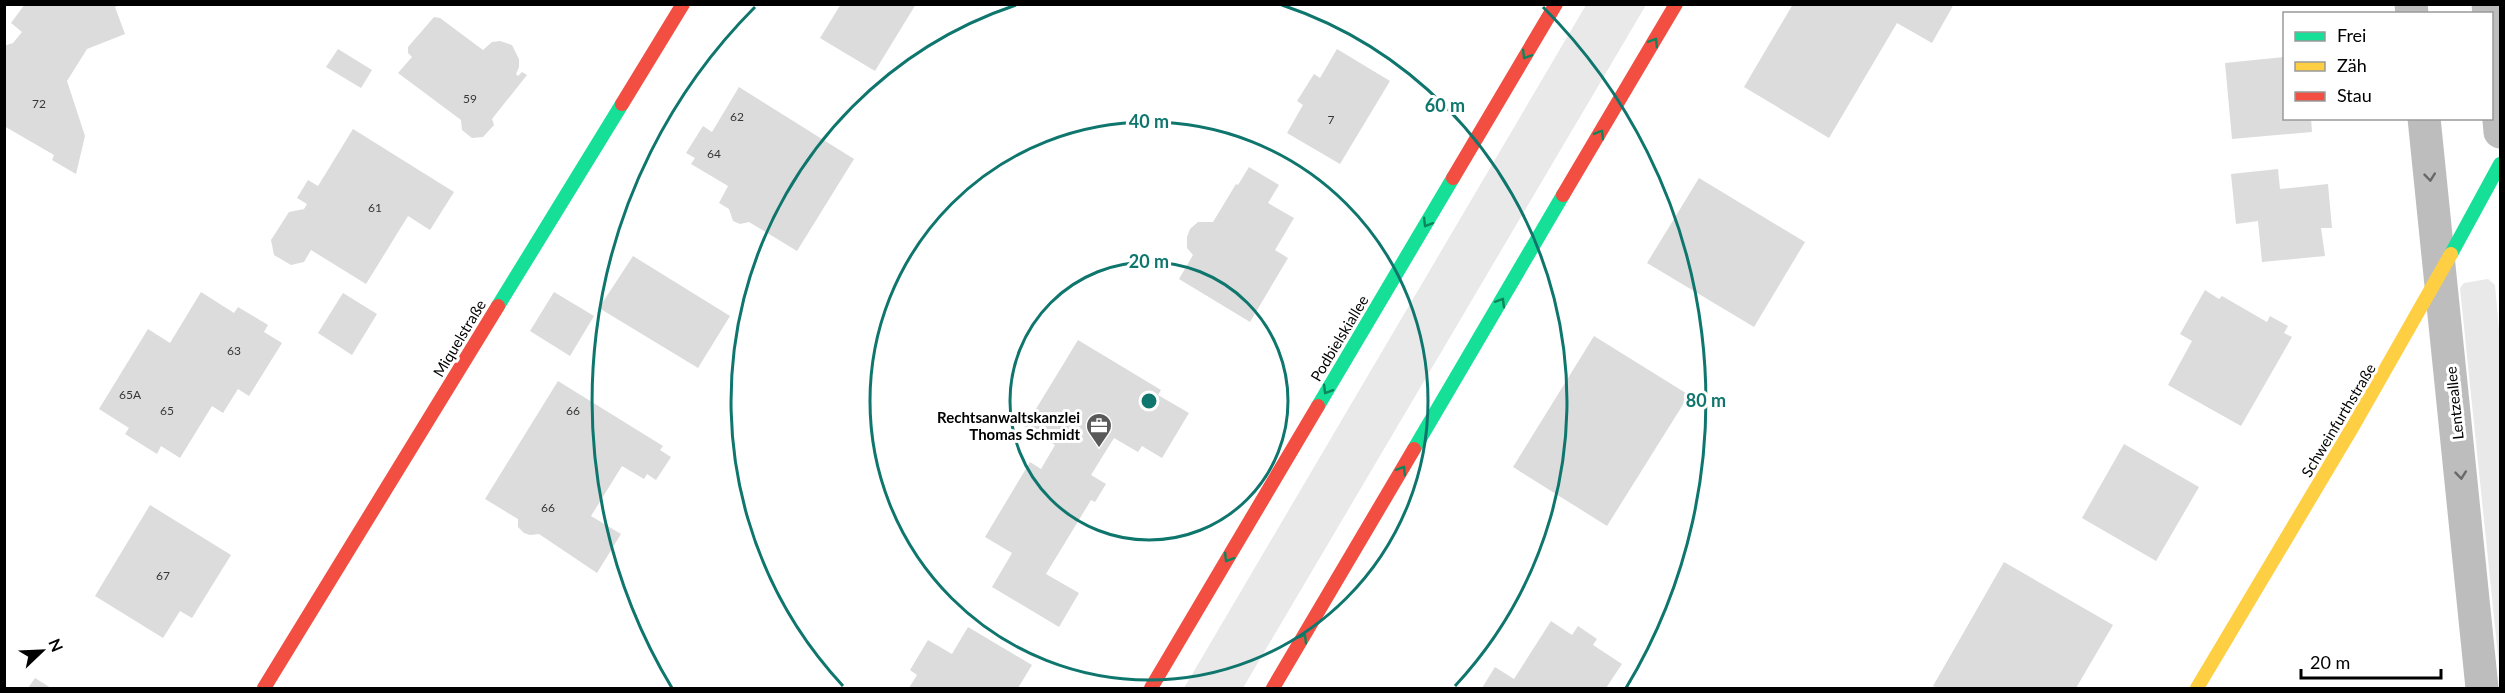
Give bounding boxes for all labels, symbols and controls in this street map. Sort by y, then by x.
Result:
legend [2283,12,2493,120]
text: Frei [2337,24,2366,46]
one-way arrow [1646,38,1658,48]
one-way arrow [1522,49,1533,59]
text: Zäh [2337,54,2367,76]
text: Stau [2337,84,2372,106]
house number: 59 [463,91,477,106]
text: 60 m [1425,94,1465,116]
house number: 72 [32,96,46,111]
house number: 62 [730,109,744,124]
text: 40 m [1129,110,1169,132]
house number: 7 [1328,112,1335,127]
one-way arrow [1593,130,1604,140]
house number: 64 [707,146,721,161]
one-way arrow [2423,172,2436,181]
house number: 61 [368,200,382,215]
one-way arrow [1422,217,1434,227]
text: 20 m [1129,250,1169,272]
street label: Podbielskiallee [1306,292,1372,384]
street label: Miquelstraße [429,296,489,380]
one-way arrow [1494,298,1505,308]
house number: 63 [227,343,241,358]
street label: Schweinfurthstraße [2297,360,2379,480]
street label: Lentzeallee [2441,365,2467,441]
one-way arrow [1323,384,1335,394]
house number: 65A [119,387,142,402]
text: 80 m [1686,389,1726,411]
centre of rings [1139,391,1159,411]
house number: 65 [160,403,174,418]
house number: 66 [566,403,580,418]
place label: Rechtsanwaltskanzlei Thomas Schmidt [937,408,1080,443]
office icon: Rechtsanwaltskanzlei Thomas Schmidt [1084,411,1114,449]
one-way arrow [1395,466,1406,476]
one-way arrow [2454,470,2467,480]
house number: 66 [541,500,555,515]
one-way arrow [1223,552,1235,562]
house number: 67 [156,568,170,583]
north arrow [12,621,72,681]
one-way arrow [1296,634,1307,644]
text: N [45,636,67,654]
scale bar [2301,642,2440,680]
text: 20 m [2310,651,2350,673]

